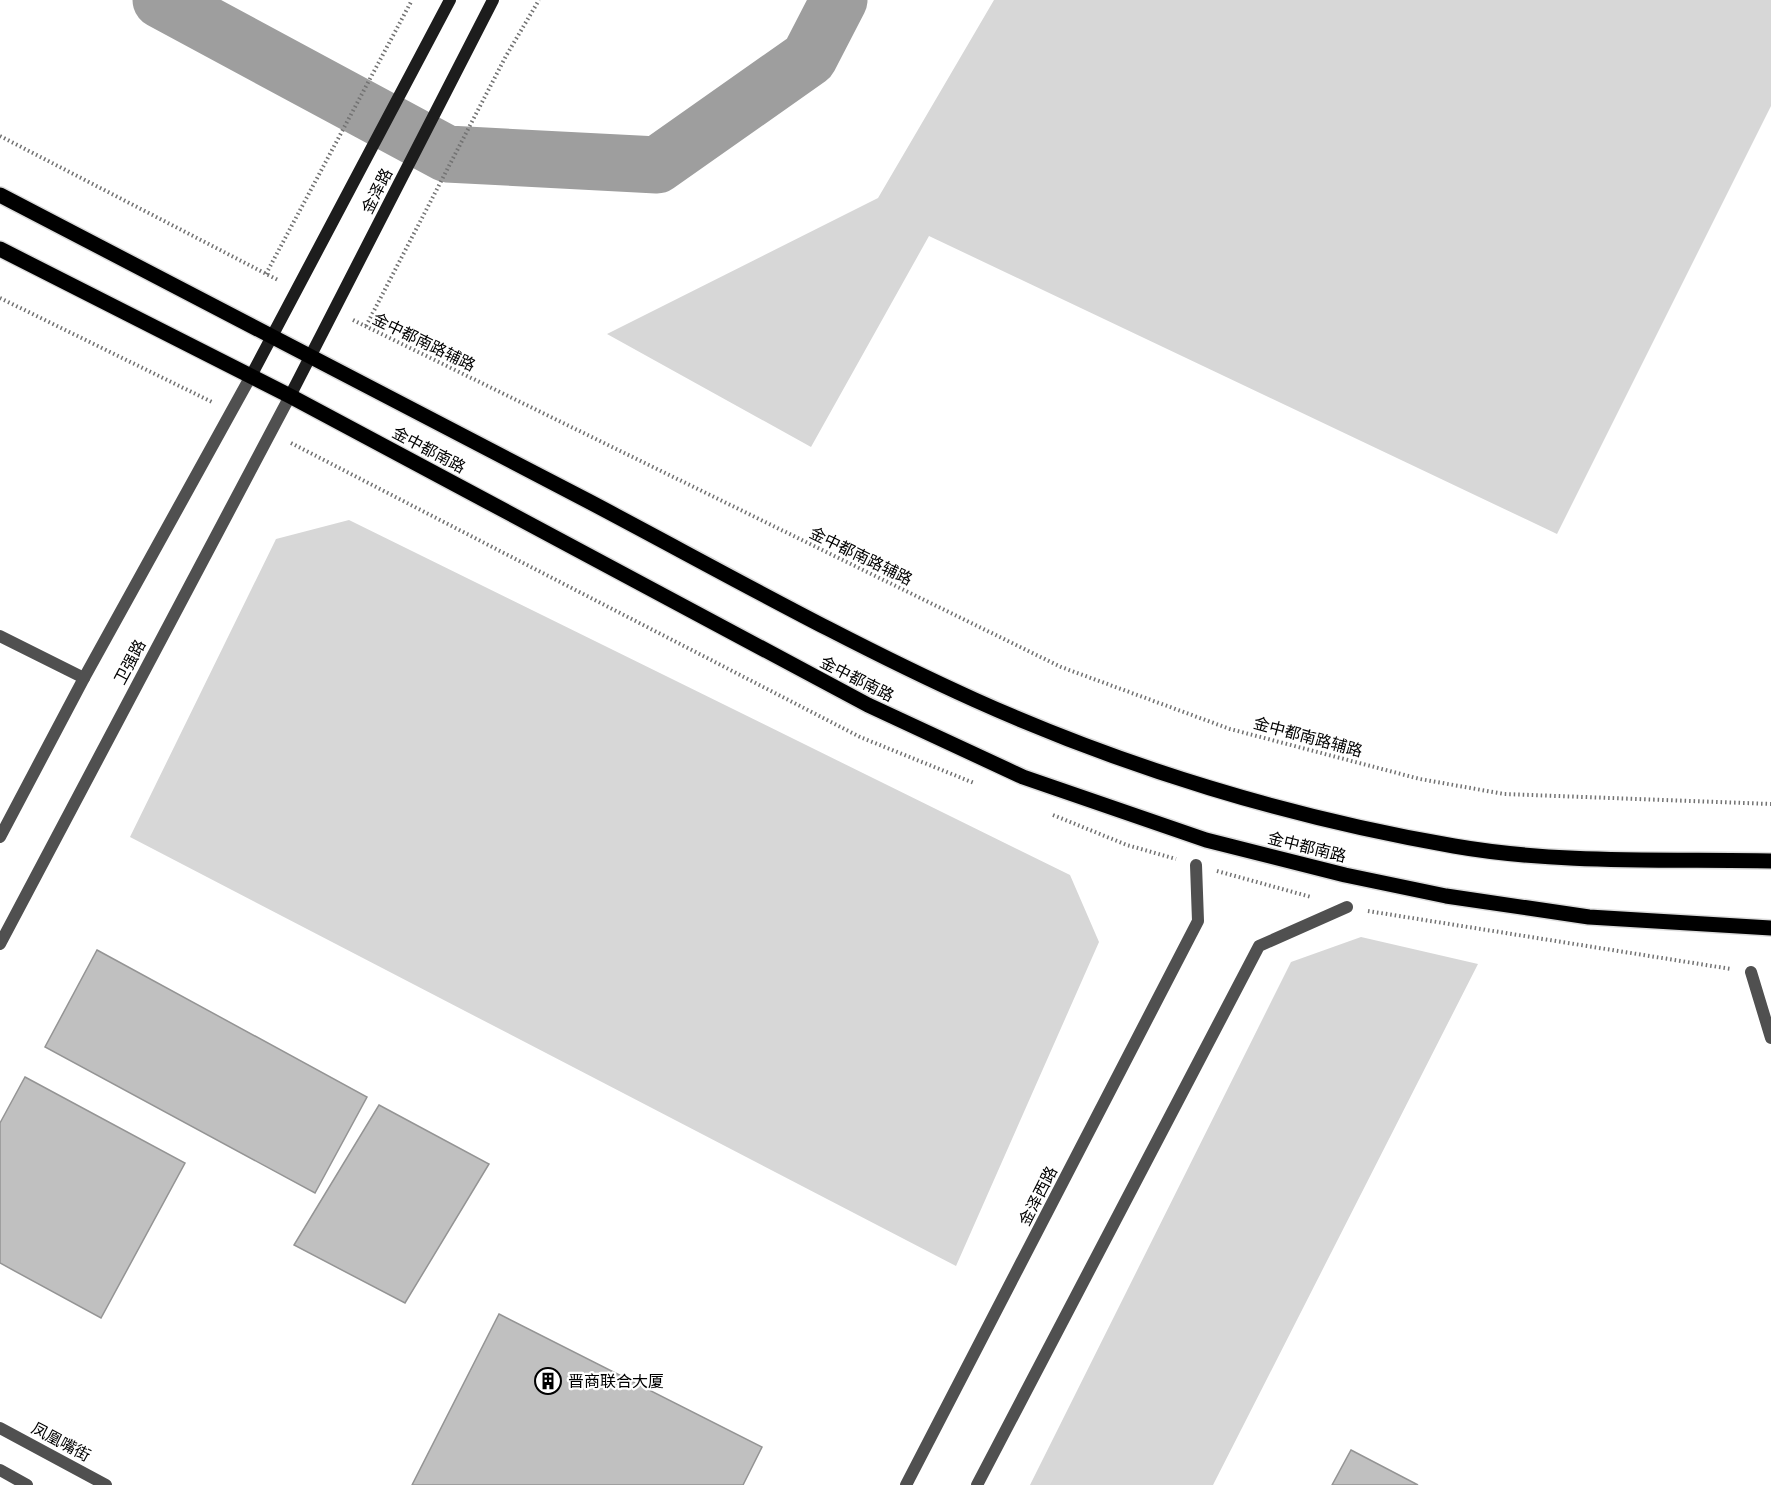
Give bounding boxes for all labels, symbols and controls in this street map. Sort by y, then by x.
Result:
street label: 金泽路 [357,165,397,217]
street label: 金中都南路辅路 [369,308,479,376]
street label: 金中都南路 [389,422,469,478]
street label: 金中都南路辅路 [806,522,916,590]
street label: 卫强路 [109,636,151,688]
street label: 金中都南路 [817,651,897,707]
street label: 金中都南路辅路 [1251,712,1365,762]
street label: 金中都南路 [1266,827,1348,867]
street label: 金泽西路 [1014,1163,1062,1229]
building icon: 晋商联合大厦 [533,1366,563,1396]
place label: 晋商联合大厦 [568,1371,664,1392]
street label: 凤凰嘴街 [28,1418,94,1466]

